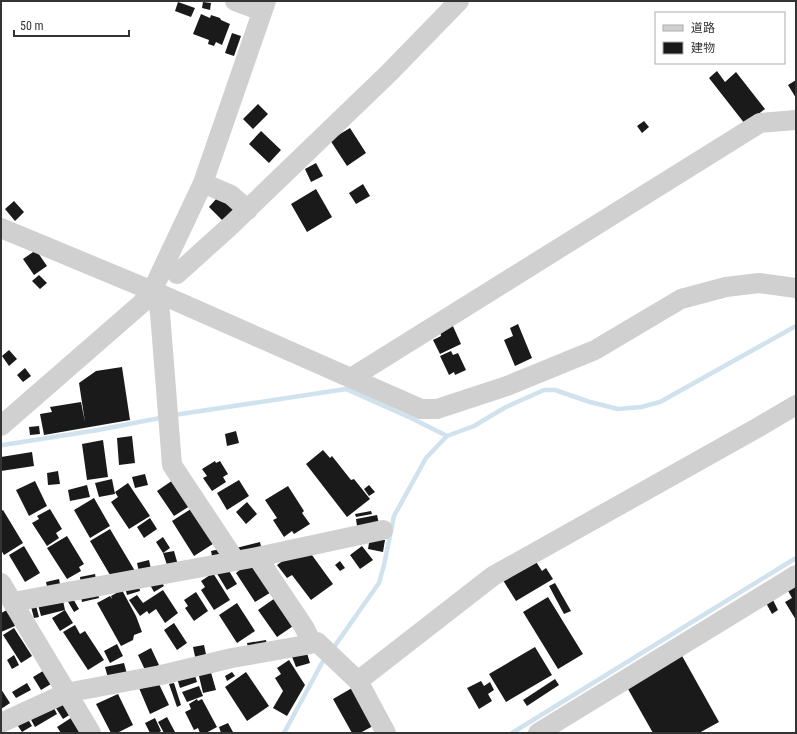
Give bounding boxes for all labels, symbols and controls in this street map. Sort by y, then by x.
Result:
scale bar [14,12,129,38]
legend [655,12,785,64]
text: 50 m [20,19,44,33]
text: 道路 [691,21,715,35]
text: 建物 [691,41,715,55]

